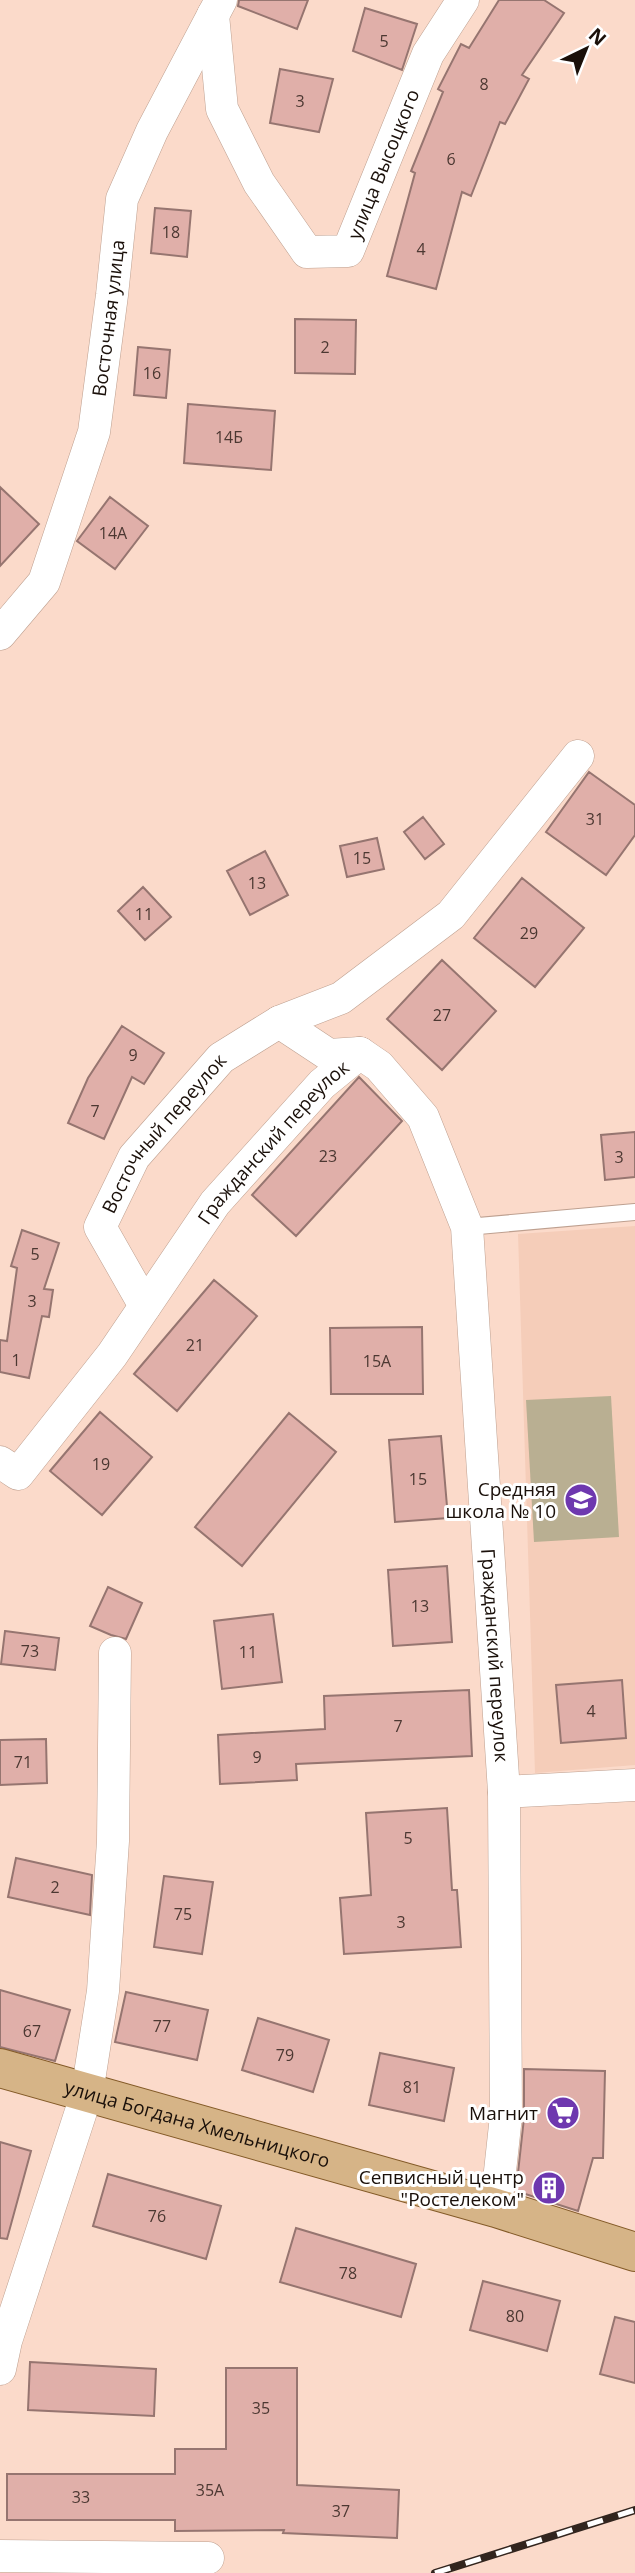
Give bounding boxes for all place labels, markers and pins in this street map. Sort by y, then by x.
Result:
place label: Средняя школа № 10 [445,1476,556,1524]
school or university icon: Средняя школа № 10 [562,1481,600,1519]
supermarket icon: Магнит [544,2094,582,2132]
place label: Магнит [469,2100,538,2126]
place label: Сепвисный центр "Ростелеком" [359,2164,524,2212]
building icon: Сепвисный центр "Ростелеком" [530,2169,568,2207]

